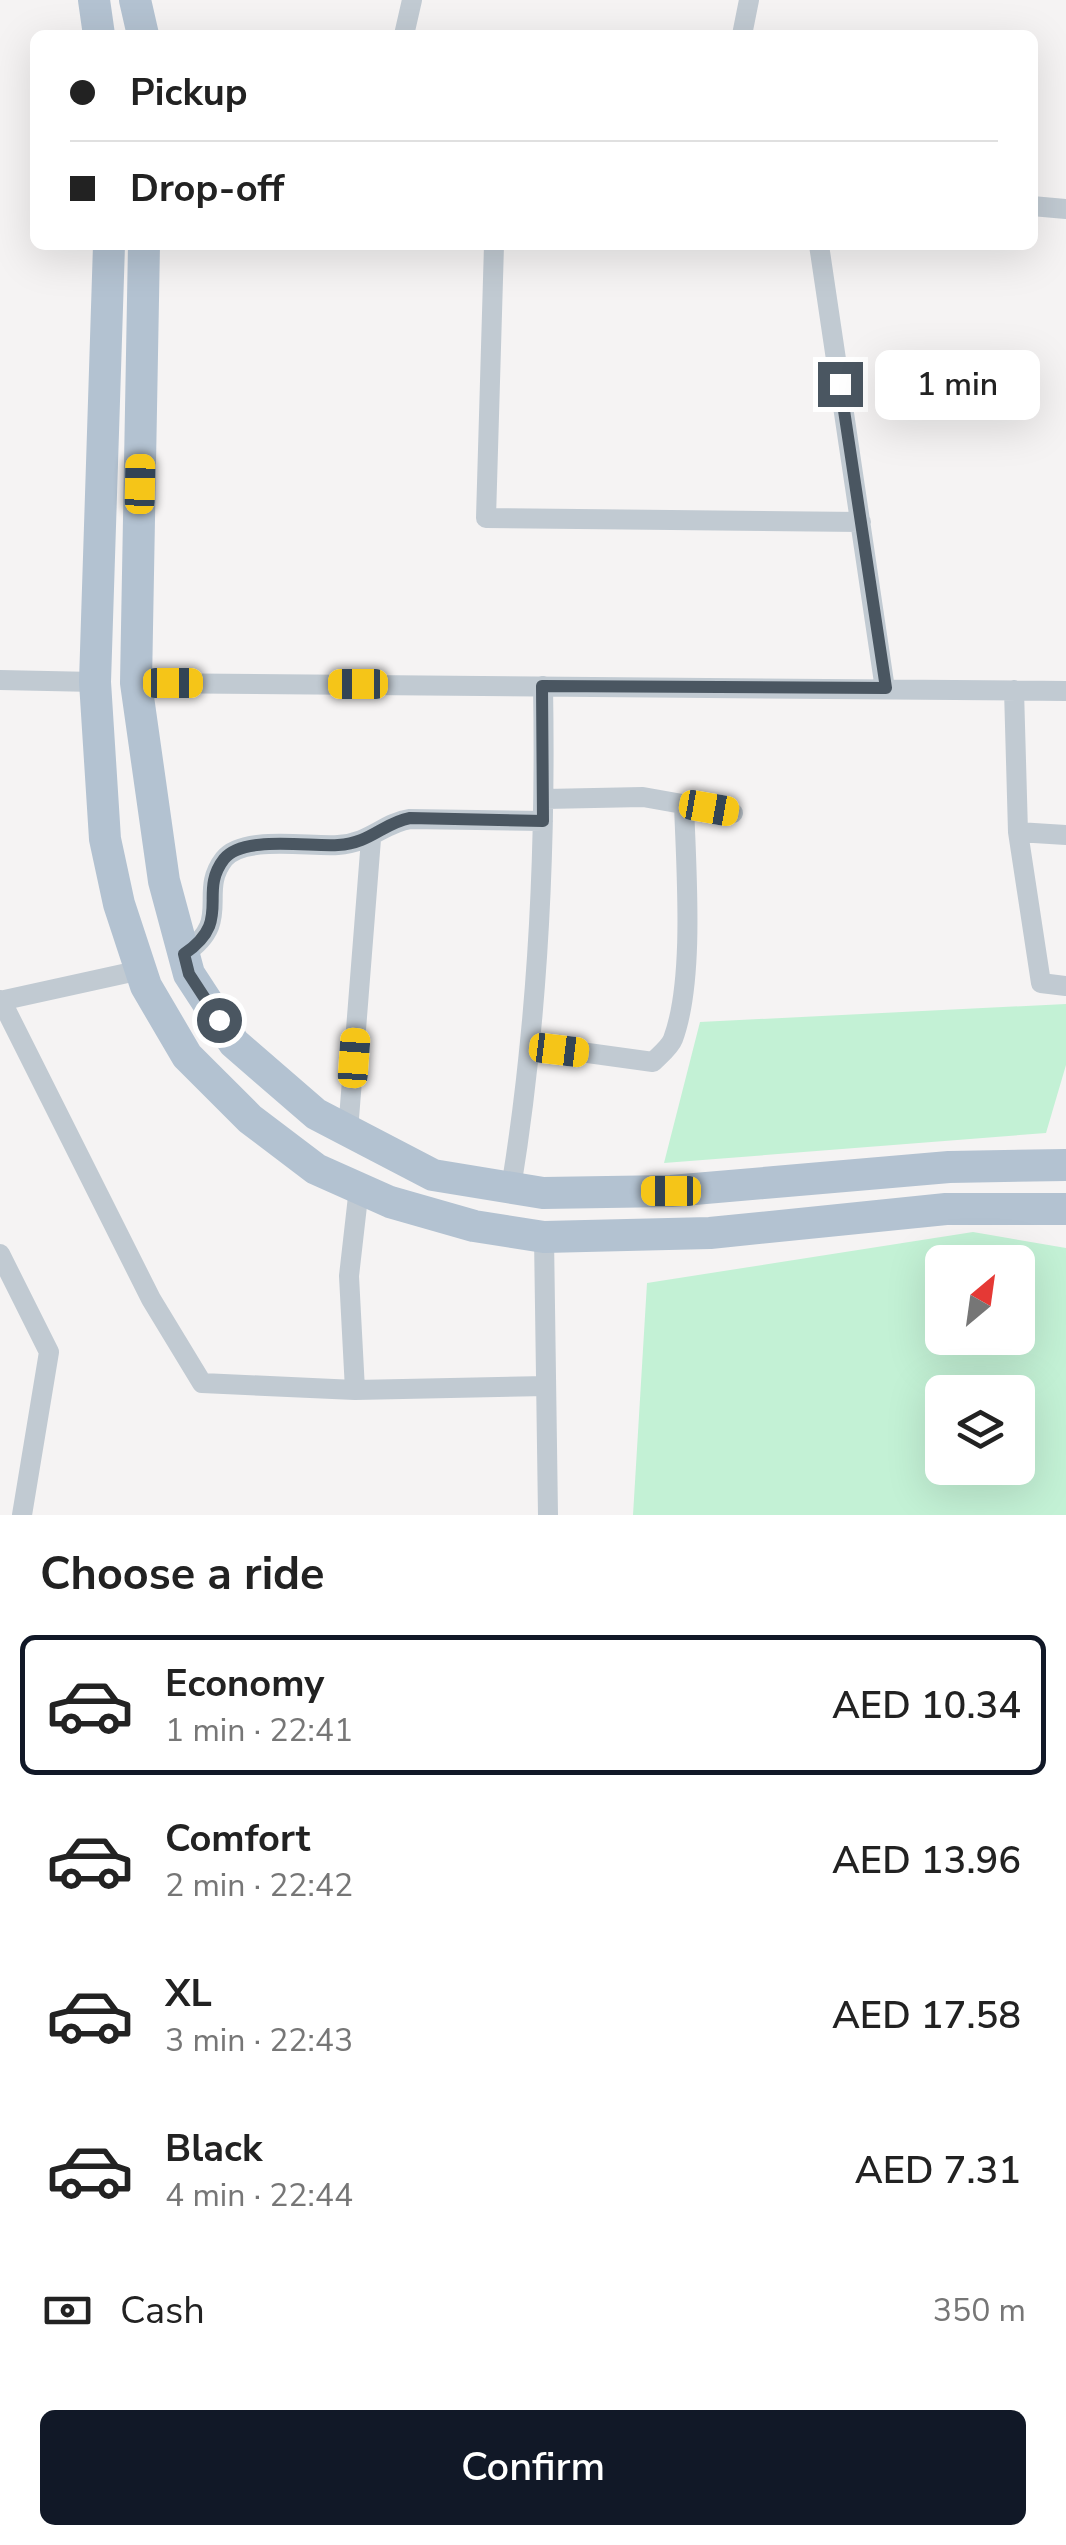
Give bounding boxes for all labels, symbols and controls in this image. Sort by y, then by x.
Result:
text: Pickup [130,67,248,118]
text: Drop-off [130,163,284,214]
callout: 1 min [875,349,1040,419]
route end [818,362,863,407]
text: 1 min [917,363,998,406]
car [124,454,156,514]
car [143,668,203,698]
car [328,669,388,699]
car [677,788,741,828]
route start [197,998,242,1043]
car [337,1027,371,1089]
car [527,1031,591,1069]
car [641,1176,701,1206]
north arrow [925,1245,1035,1355]
map controls [925,1245,1035,1485]
button: layers [925,1375,1035,1485]
text: Choose a ride [40,1544,325,1605]
text: Economy [165,1658,324,1709]
icon: car [45,1660,135,1750]
text: AED 10.34 [832,1680,1021,1731]
text: 1 min · 22:41 [165,1709,353,1752]
text: Comfort [165,1813,310,1864]
icon: car [45,1815,135,1905]
text: AED 13.96 [832,1835,1021,1886]
text: 2 min · 22:42 [165,1864,353,1907]
text: XL [165,1968,212,2019]
icon: car [45,1970,135,2060]
text: AED 17.58 [832,1990,1021,2041]
text: 3 min · 22:43 [165,2019,353,2062]
text: Black [165,2123,262,2174]
icon: car [45,2125,135,2215]
text: AED 7.31 [855,2145,1021,2196]
text: 4 min · 22:44 [165,2174,353,2217]
icon: cash [40,2283,95,2338]
text: Cash [120,2285,205,2336]
text: 350 m [933,2289,1026,2332]
button: Confirm [40,2410,1026,2525]

